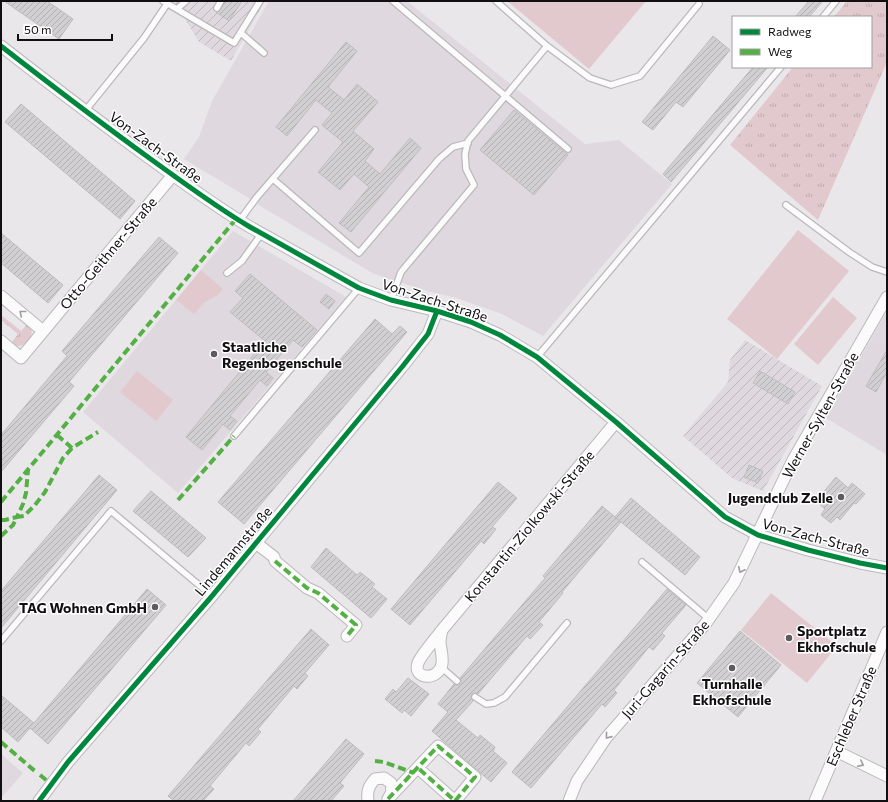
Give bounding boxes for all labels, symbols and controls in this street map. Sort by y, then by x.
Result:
scale bar [18,16,112,42]
legend [732,16,872,68]
text: 50 m [24,22,52,36]
text: Radweg [768,24,812,38]
text: Weg [768,44,793,58]
street label: Von-Zach-Straße [106,108,206,186]
street label: Otto-Geithner-Straße [56,193,160,313]
street label: Von-Zach-Straße [380,275,490,325]
one-way arrow [19,311,27,318]
place label: Staatliche Regenbogenschule [222,338,342,371]
marker: Staatliche Regenbogenschule [209,349,219,359]
street label: Werner-Sylten-Straße [778,349,862,481]
street label: Konstantin-Ziolkowski-Straße [461,447,597,605]
place label: Jugendclub Zelle [728,489,833,506]
marker: Jugendclub Zelle [836,492,846,502]
street label: Lindemannstraße [191,503,275,599]
street label: Von-Zach-Straße [760,515,872,559]
one-way arrow [738,565,745,573]
place label: TAG Wohnen GmbH [19,599,147,616]
marker: TAG Wohnen GmbH [150,602,160,612]
street label: Juri-Gagarin-Straße [618,616,712,722]
place label: Sportplatz Ekhofschule [797,622,876,655]
marker: Sportplatz Ekhofschule [784,633,794,643]
marker: Turnhalle Ekhofschule [727,663,737,673]
street label: Eschleber Straße [822,663,880,769]
place label: Turnhalle Ekhofschule [692,675,772,708]
one-way arrow [605,732,612,739]
one-way arrow [857,759,865,766]

